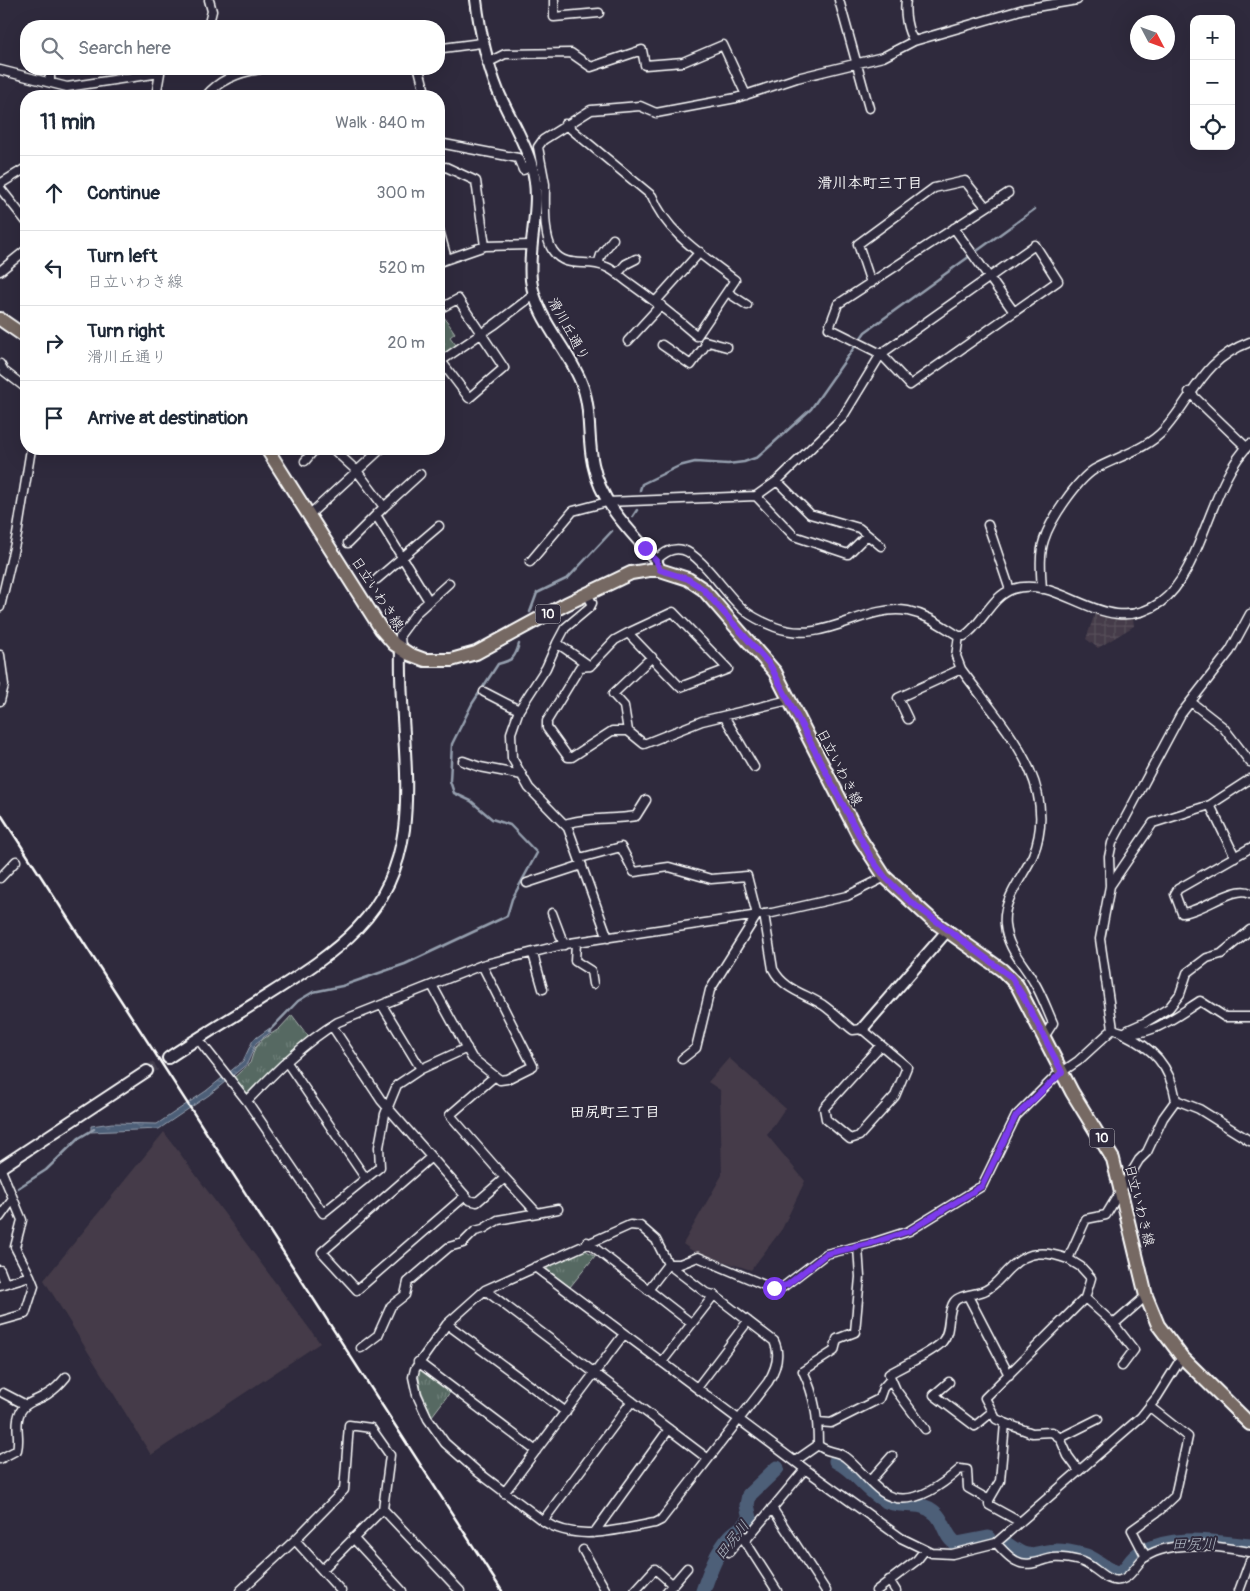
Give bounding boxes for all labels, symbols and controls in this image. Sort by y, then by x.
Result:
north arrow [1130,15,1175,60]
map controls [1190,15,1235,150]
button: + [1190,15,1235,60]
search box [20,20,445,75]
icon: search [38,34,66,62]
text: Search here [78,36,171,60]
button: − [1190,60,1235,105]
button: locate [1190,105,1235,150]
text: 11 min [40,109,95,136]
text: Walk · 840 m [335,113,425,133]
district label: 滑川本町三丁目 [817,174,923,193]
icon: ahead [40,179,68,207]
text: Continue [87,181,160,205]
text: 300 m [377,183,425,203]
text: Turn left [87,244,157,268]
icon: left [40,254,68,282]
text: 520 m [379,258,425,278]
text: 日立いわき線 [87,272,183,292]
street label: 滑川丘通り [544,295,593,364]
text: Turn right [87,319,165,343]
icon: right [40,329,68,357]
text: 20 m [387,333,425,353]
text: 滑川丘通り [87,347,167,367]
icon: arrive [40,404,68,432]
text: Arrive at destination [87,406,248,430]
route end [634,537,657,560]
street label: 日立いわき線 [348,553,408,633]
road number: 10 [536,604,560,624]
street label: 日立いわき線 [813,726,866,809]
district label: 田尻町三丁目 [570,1103,660,1122]
road number: 10 [1090,1128,1114,1148]
street label: 日立いわき線 [1121,1162,1158,1248]
route start [763,1277,786,1300]
water label: 田尻川 [711,1517,754,1564]
water label: 田尻川 [1171,1535,1217,1554]

